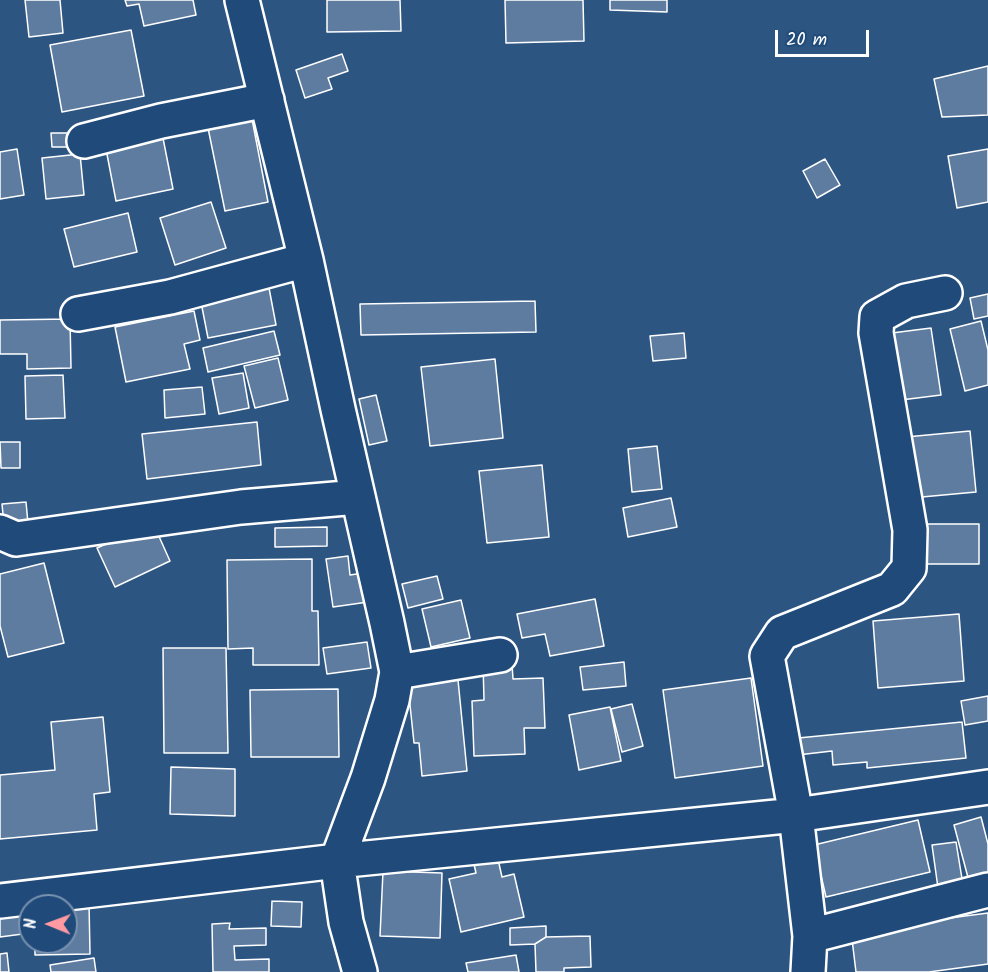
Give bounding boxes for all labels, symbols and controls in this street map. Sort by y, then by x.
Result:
scale bar [778,18,872,56]
text: 20 m [786,26,827,55]
north arrow [18,894,78,954]
text: N [19,918,44,929]

